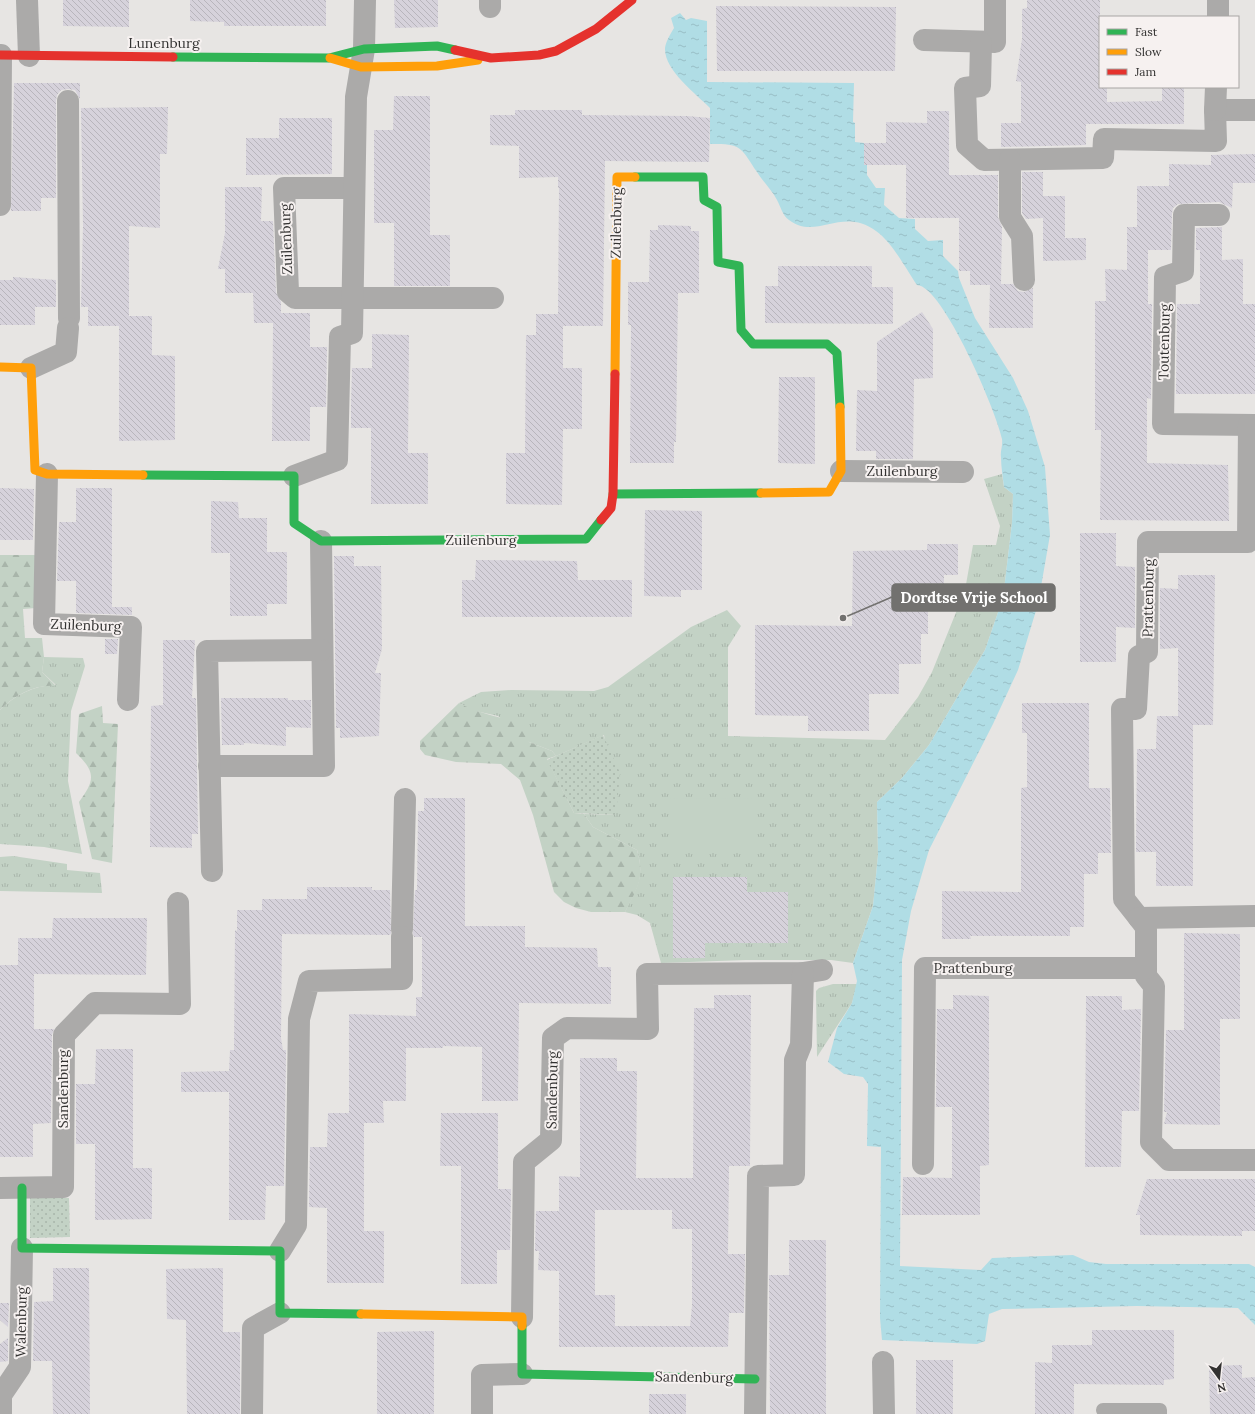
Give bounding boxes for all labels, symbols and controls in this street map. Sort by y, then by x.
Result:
legend [1099,16,1239,88]
text: Fast [1135,24,1158,39]
street label: Lunenburg [128,34,200,52]
text: Slow [1135,44,1162,59]
text: Jam [1134,64,1156,79]
street label: Zuilenburg [606,187,626,259]
street label: Zuilenburg [276,203,296,275]
street label: Toutenburg [1154,303,1174,380]
street label: Zuilenburg [867,462,938,480]
street label: Zuilenburg [446,531,517,549]
street label: Prattenburg [1138,558,1158,638]
callout: Dordtse Vrije School [892,584,1055,611]
text: Dordtse Vrije School [900,588,1048,607]
street label: Zuilenburg [50,615,122,635]
street label: Prattenburg [934,959,1013,977]
street label: Sandenburg [54,1050,72,1128]
street label: Sandenburg [542,1050,562,1129]
street label: Walenburg [11,1286,31,1358]
north arrow [1199,1358,1239,1398]
street label: Sandenburg [655,1367,734,1387]
text: N [1215,1380,1228,1396]

